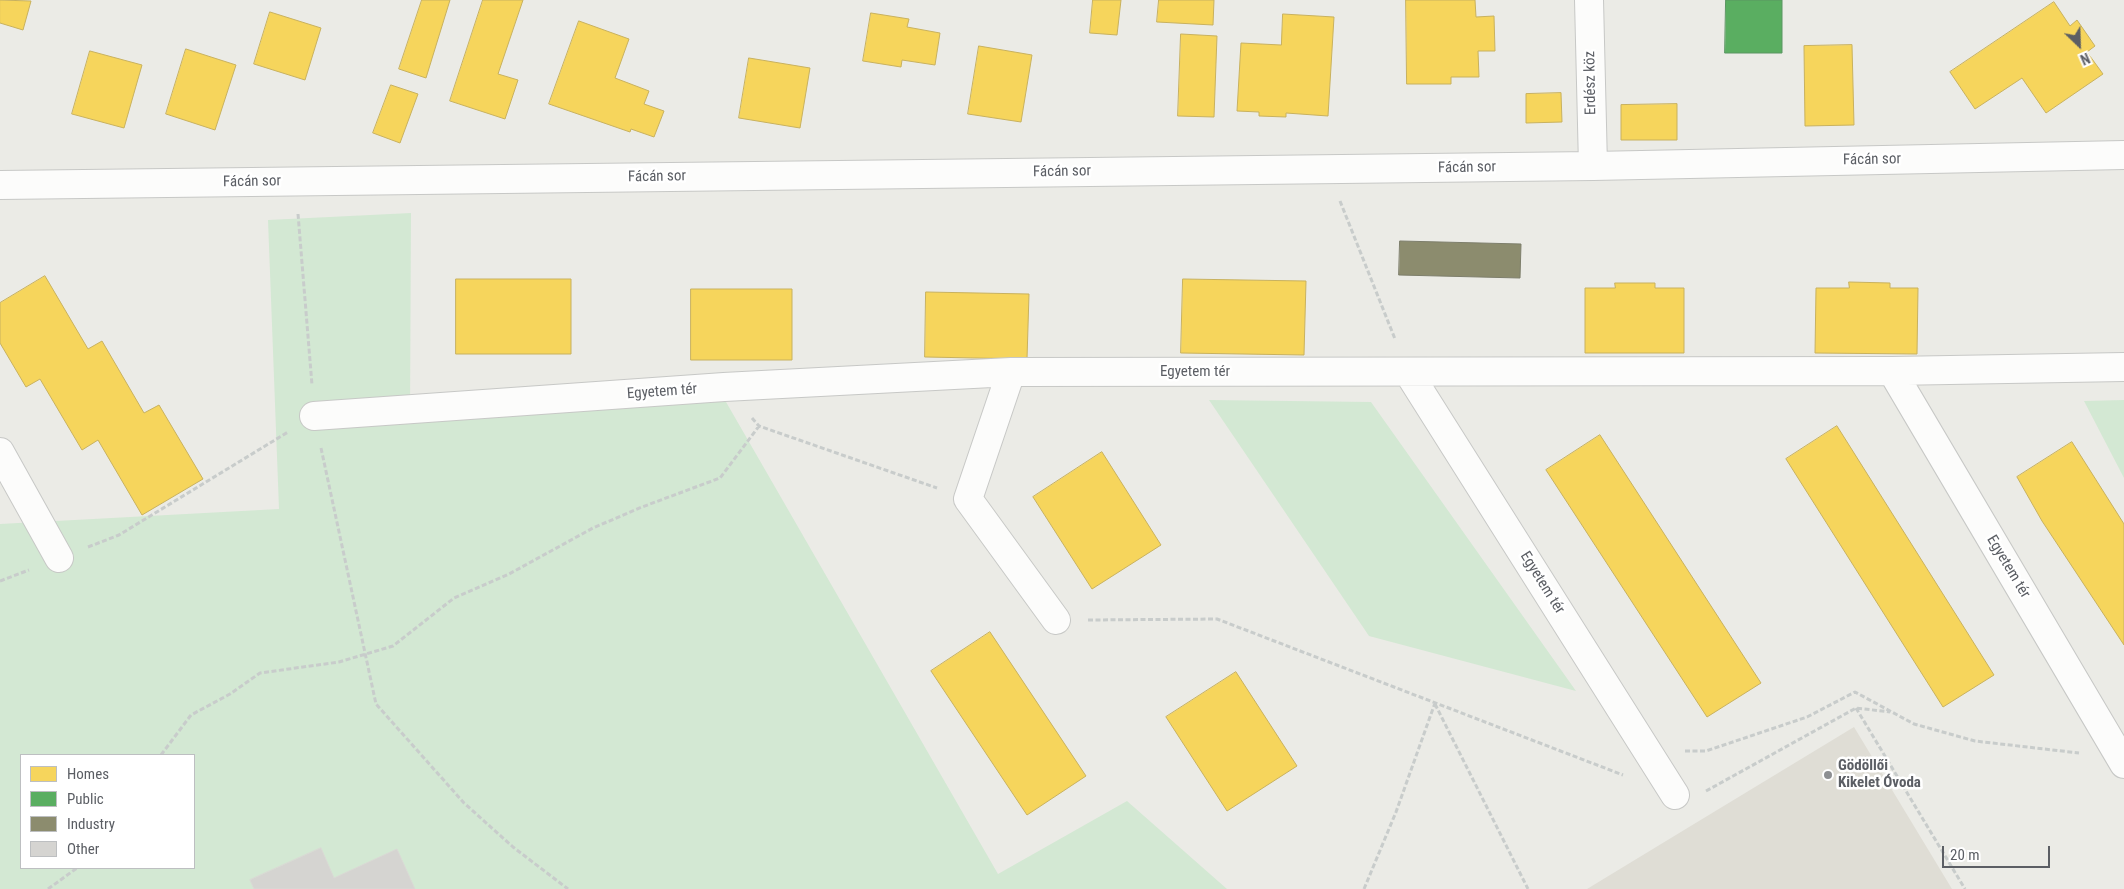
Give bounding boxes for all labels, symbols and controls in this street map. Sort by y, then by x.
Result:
north arrow [2054,20,2104,70]
text: N [2078,50,2092,68]
street label: Erdész köz [1581,51,1601,115]
street label: Fácán sor [1843,150,1901,170]
street label: Fácán sor [1438,158,1496,178]
street label: Fácán sor [1033,162,1091,182]
street label: Fácán sor [628,167,686,187]
street label: Fácán sor [223,172,281,192]
street label: Egyetem tér [1160,363,1230,381]
street label: Egyetem tér [626,381,698,403]
street label: Egyetem tér [1982,532,2034,602]
street label: Egyetem tér [1516,548,1568,618]
legend [20,754,195,869]
place label: Gödöllői Kikelet Óvoda [1838,757,1921,792]
text: Homes [67,765,109,783]
marker: Gödöllői Kikelet Óvoda [1822,769,1834,781]
text: Public [67,790,104,808]
text: Industry [67,815,115,833]
scale bar [1944,836,2052,868]
text: Other [67,840,99,858]
text: 20 m [1950,846,1980,864]

